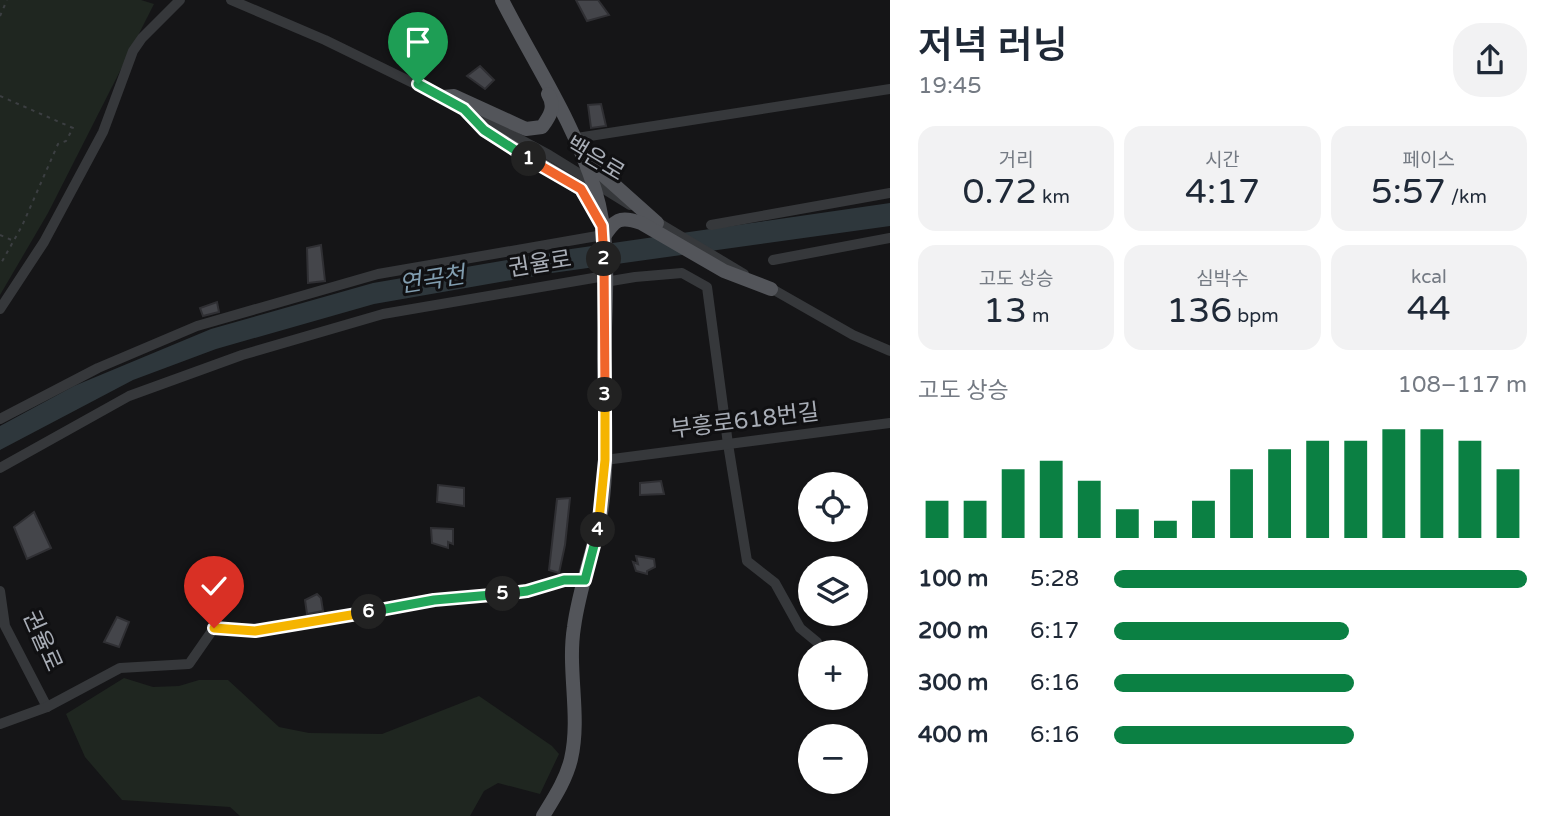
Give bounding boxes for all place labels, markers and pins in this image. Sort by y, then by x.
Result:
pin [388,12.0,448,84]
pin: 1 [512,142,546,176]
pin: 2 [586,242,622,276]
pin: 3 [588,378,622,412]
pin: 4 [580,512,616,548]
pin [184,556,244,628]
pin: 5 [486,576,520,612]
pin: 6 [352,594,386,630]

